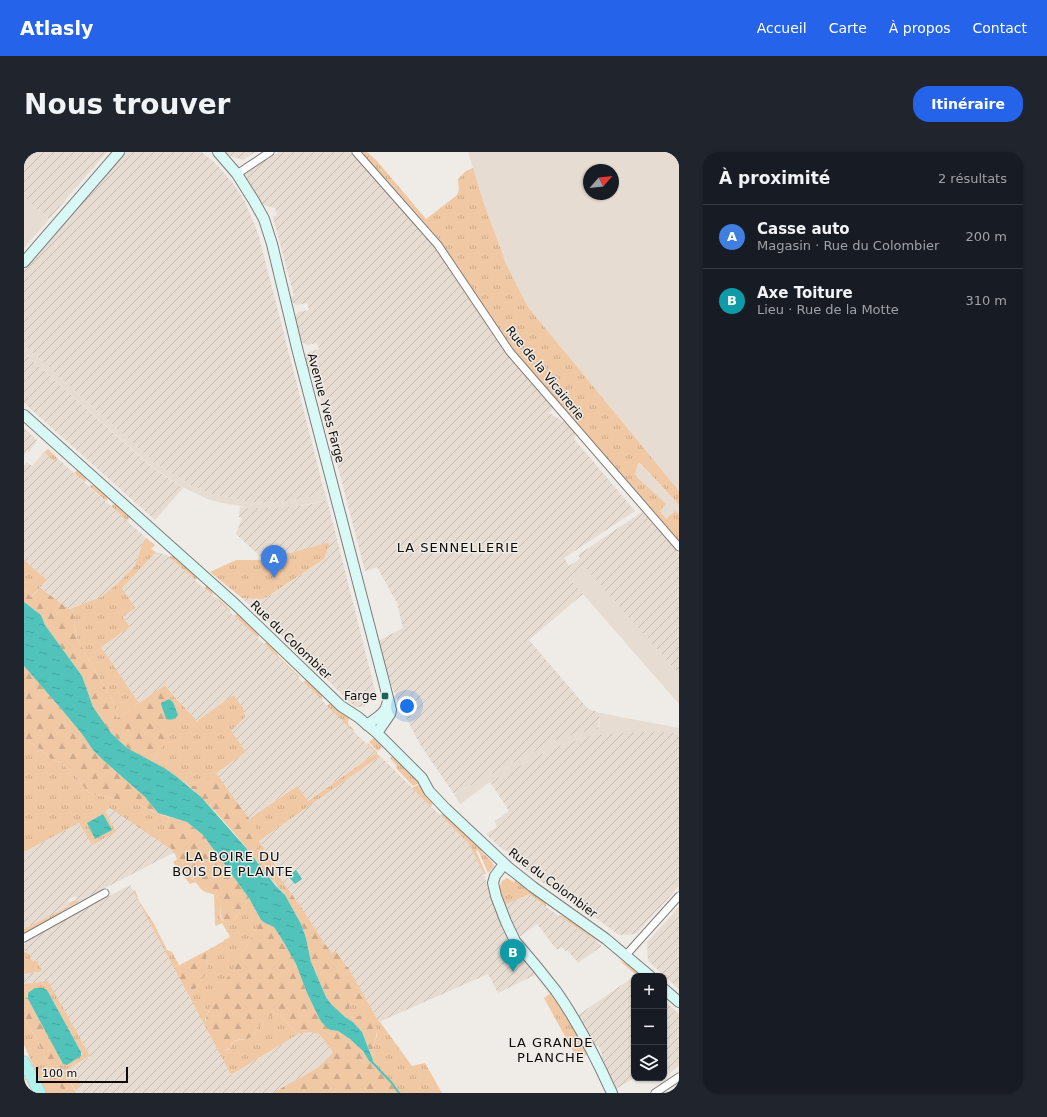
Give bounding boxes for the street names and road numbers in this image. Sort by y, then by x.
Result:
street label: Rue de la Vicairerie [503,323,587,423]
street label: Avenue Yves Farge [305,352,347,464]
street label: Rue du Colombier [248,598,334,682]
street label: Rue du Colombier [506,845,600,921]

